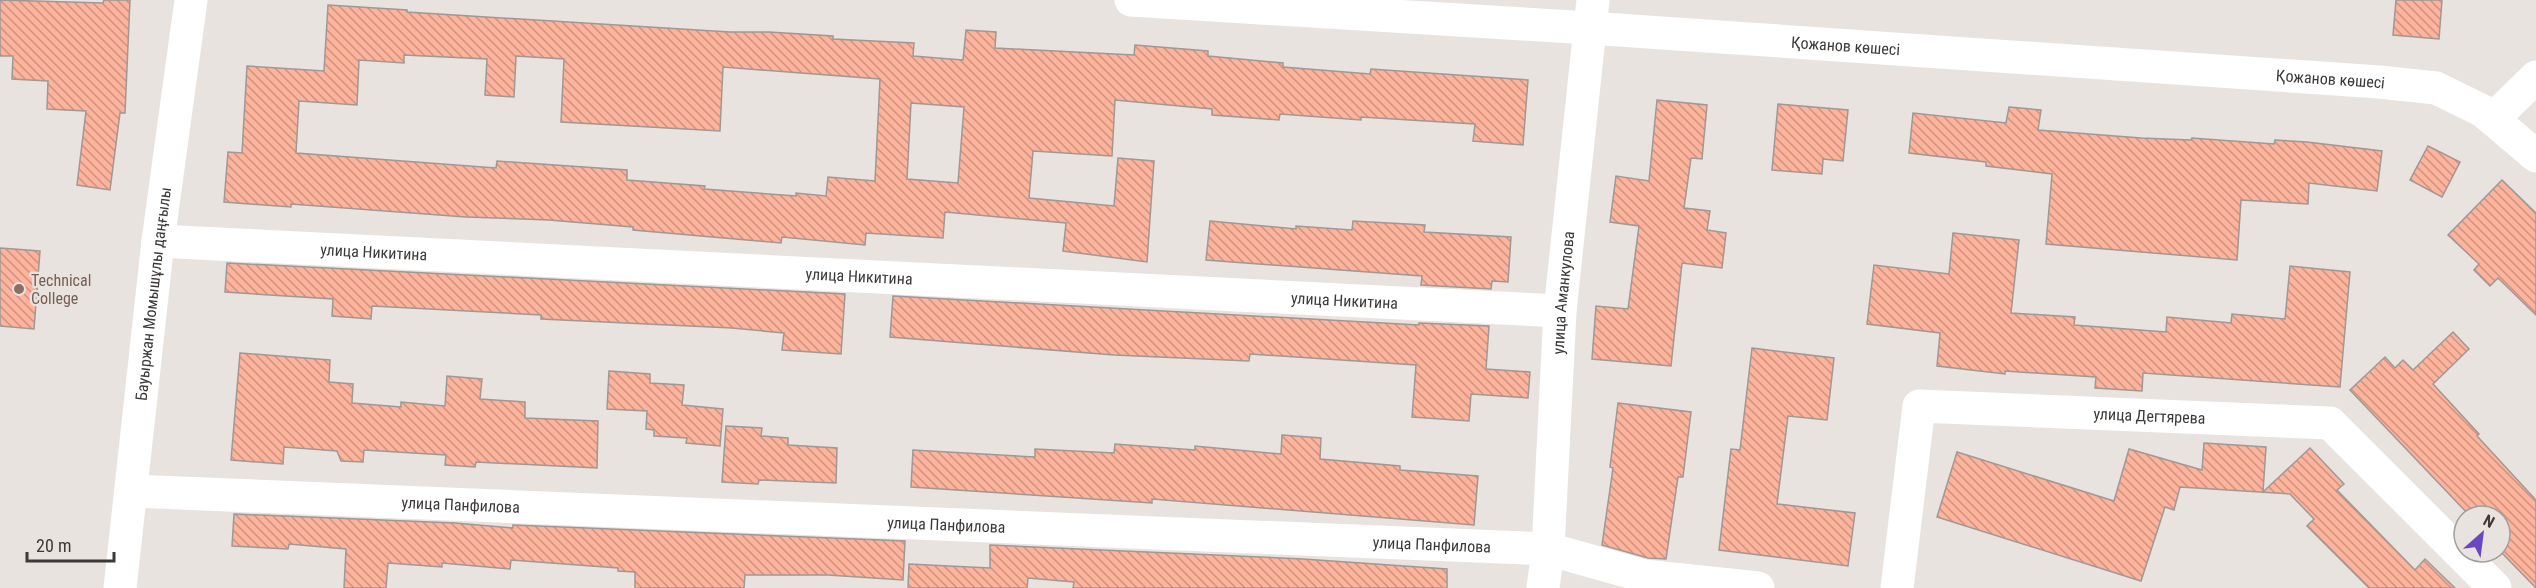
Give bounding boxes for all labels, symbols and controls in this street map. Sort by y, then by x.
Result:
street label: Қожанов көшесі [1790,32,1901,59]
street label: Қожанов көшесі [2275,65,2386,92]
street label: Бауыржан Момышұлы даңғылы [131,186,175,402]
street label: улица Аманкулова [1548,230,1578,355]
street label: улица Никитина [320,240,428,264]
street label: улица Никитина [805,264,913,288]
place label: Technical College [31,271,91,308]
marker: Technical College [12,282,26,296]
street label: улица Никитина [1291,288,1398,312]
street label: улица Дегтярева [2093,404,2206,427]
street label: улица Панфилова [401,493,520,516]
north arrow [2452,504,2512,564]
text: N [2480,511,2498,532]
street label: улица Панфилова [887,512,1006,536]
scale bar [27,525,114,563]
street label: улица Панфилова [1372,532,1491,556]
text: 20 m [36,535,71,556]

